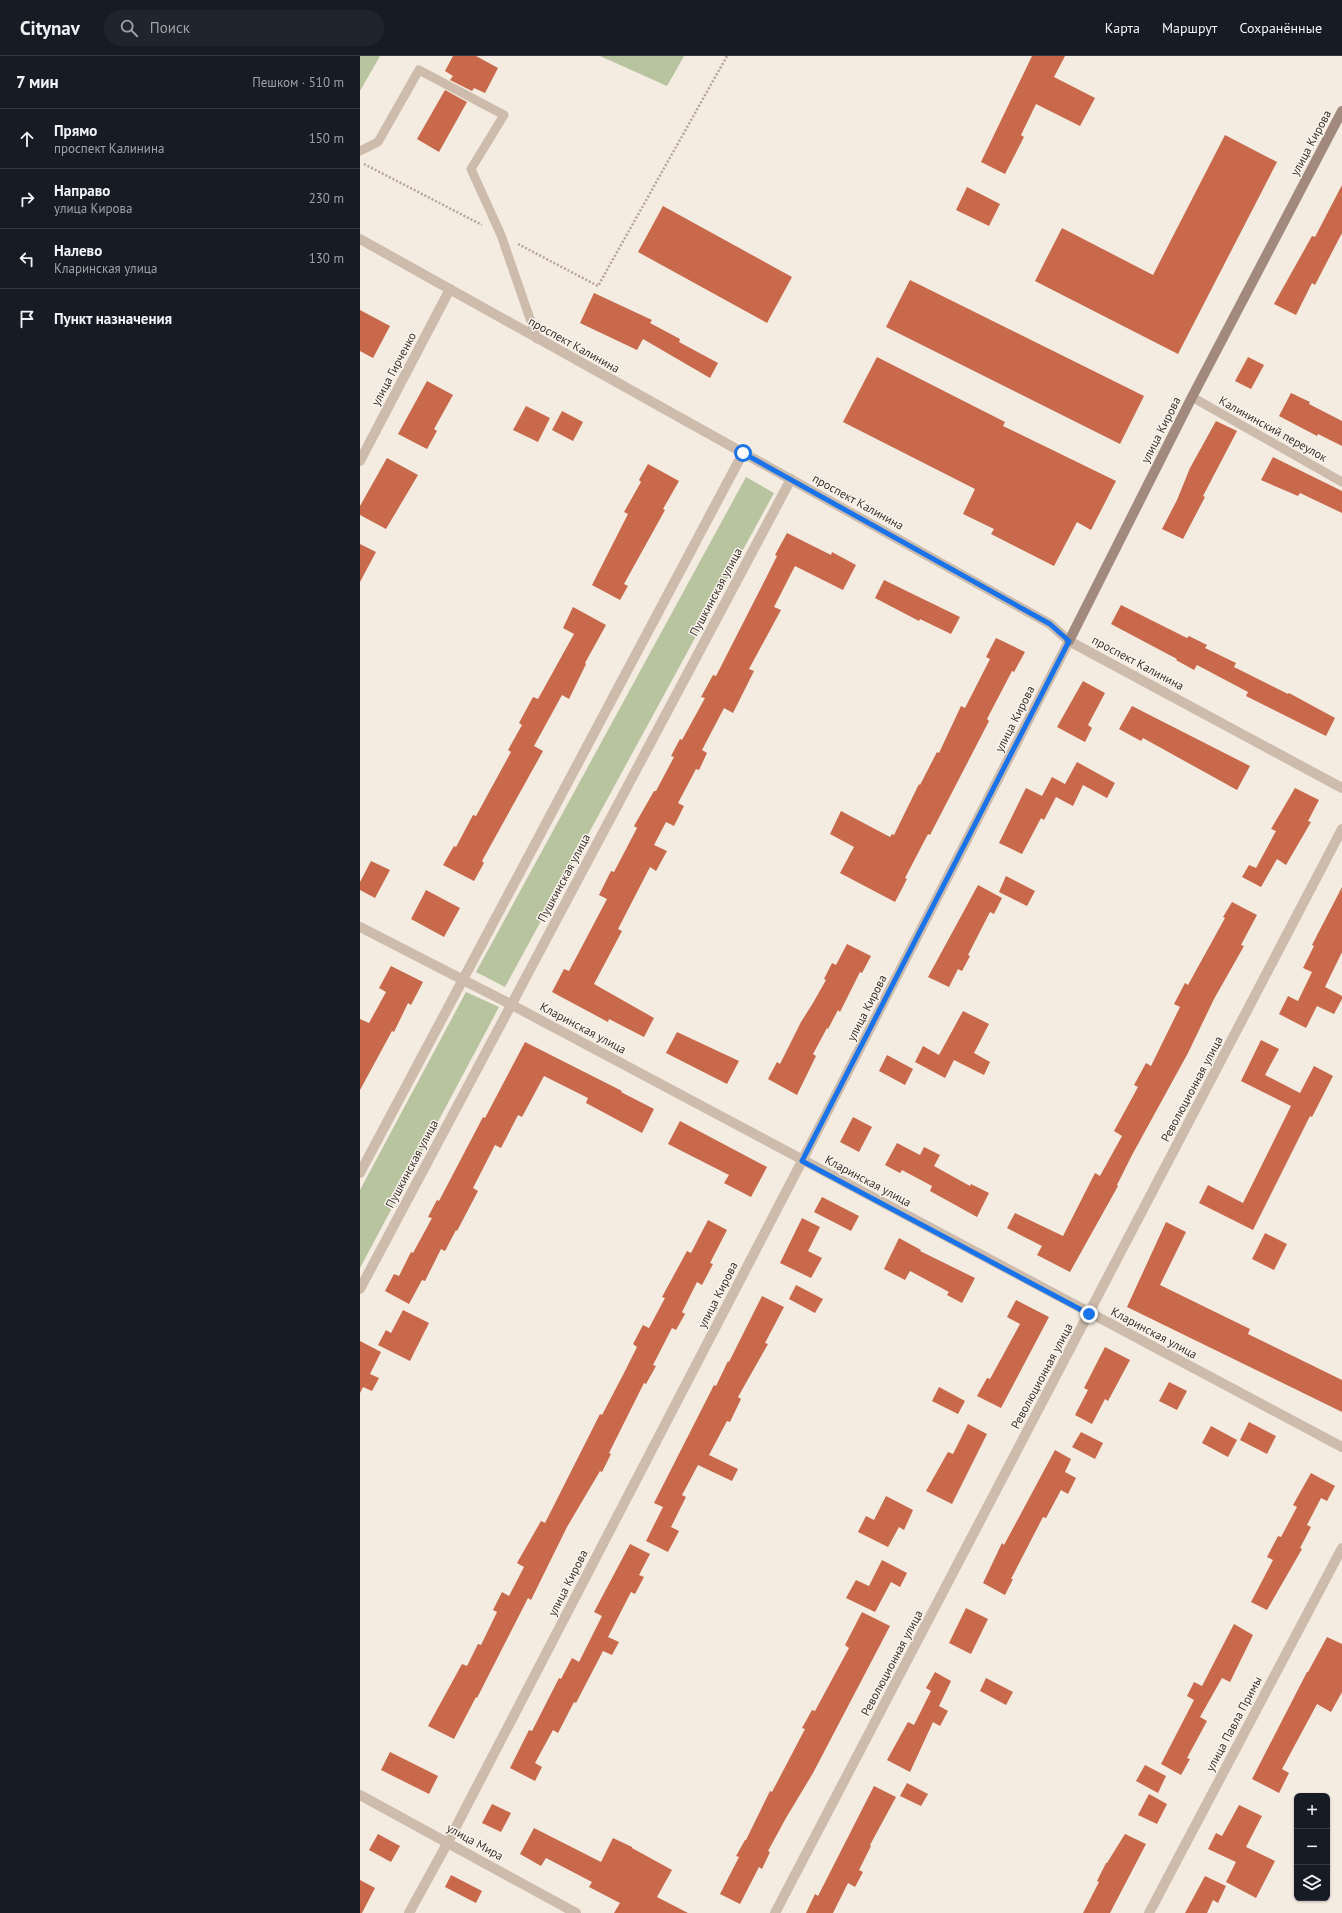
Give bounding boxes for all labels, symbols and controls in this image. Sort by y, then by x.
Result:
search box [104,10,384,46]
text: Citynav [20,16,80,40]
icon: search [118,17,140,39]
text: Поиск [150,18,190,37]
text: Карта [1105,19,1140,37]
text: Маршрут [1162,19,1217,37]
text: Сохранённые [1239,19,1322,37]
text: 7 мин [16,71,59,93]
text: Пешком · 510 m [252,74,344,91]
street label: улица Кирова [1287,107,1334,178]
text: Прямо [54,121,97,140]
icon: ahead [16,128,38,150]
text: 150 m [309,130,344,147]
text: проспект Калинина [54,140,164,157]
text: Направо [54,181,110,200]
icon: right [16,188,38,210]
text: 230 m [309,190,344,207]
text: улица Кирова [54,200,133,217]
text: Налево [54,241,102,260]
icon: left [16,248,38,270]
text: 130 m [309,250,344,267]
text: Кларинская улица [54,260,157,277]
icon: arrive [16,308,38,330]
text: Пункт назначения [54,309,172,328]
street label: проспект Калинина [526,313,622,376]
street label: улица Гирченко [368,329,419,408]
street label: Калининский переулок [1217,393,1330,465]
street label: улица Кирова [1137,394,1184,465]
route start [734,444,752,462]
street label: проспект Калинина [810,470,906,533]
street label: Пушкинская улица [686,545,745,638]
street label: проспект Калинина [1090,632,1187,693]
street label: улица Кирова [991,683,1038,754]
street label: Пушкинская улица [534,831,593,924]
street label: улица Кирова [843,972,890,1043]
street label: Кларинская улица [538,999,629,1057]
street label: Революционная улица [1157,1033,1226,1144]
street label: Пушкинская улица [382,1117,441,1210]
street label: Кларинская улица [823,1152,914,1210]
street label: улица Кирова [694,1259,741,1330]
street label: Кларинская улица [1109,1304,1200,1362]
route end [1080,1305,1098,1323]
street label: Революционная улица [1007,1320,1076,1431]
street label: улица Кирова [544,1547,591,1618]
street label: Революционная улица [857,1607,926,1718]
street label: улица Павла Примы [1202,1674,1265,1774]
map controls [1294,1793,1330,1901]
button: + [1294,1793,1330,1829]
street label: улица Мира [444,1820,506,1863]
button: − [1294,1829,1330,1865]
button: layers [1294,1865,1330,1901]

